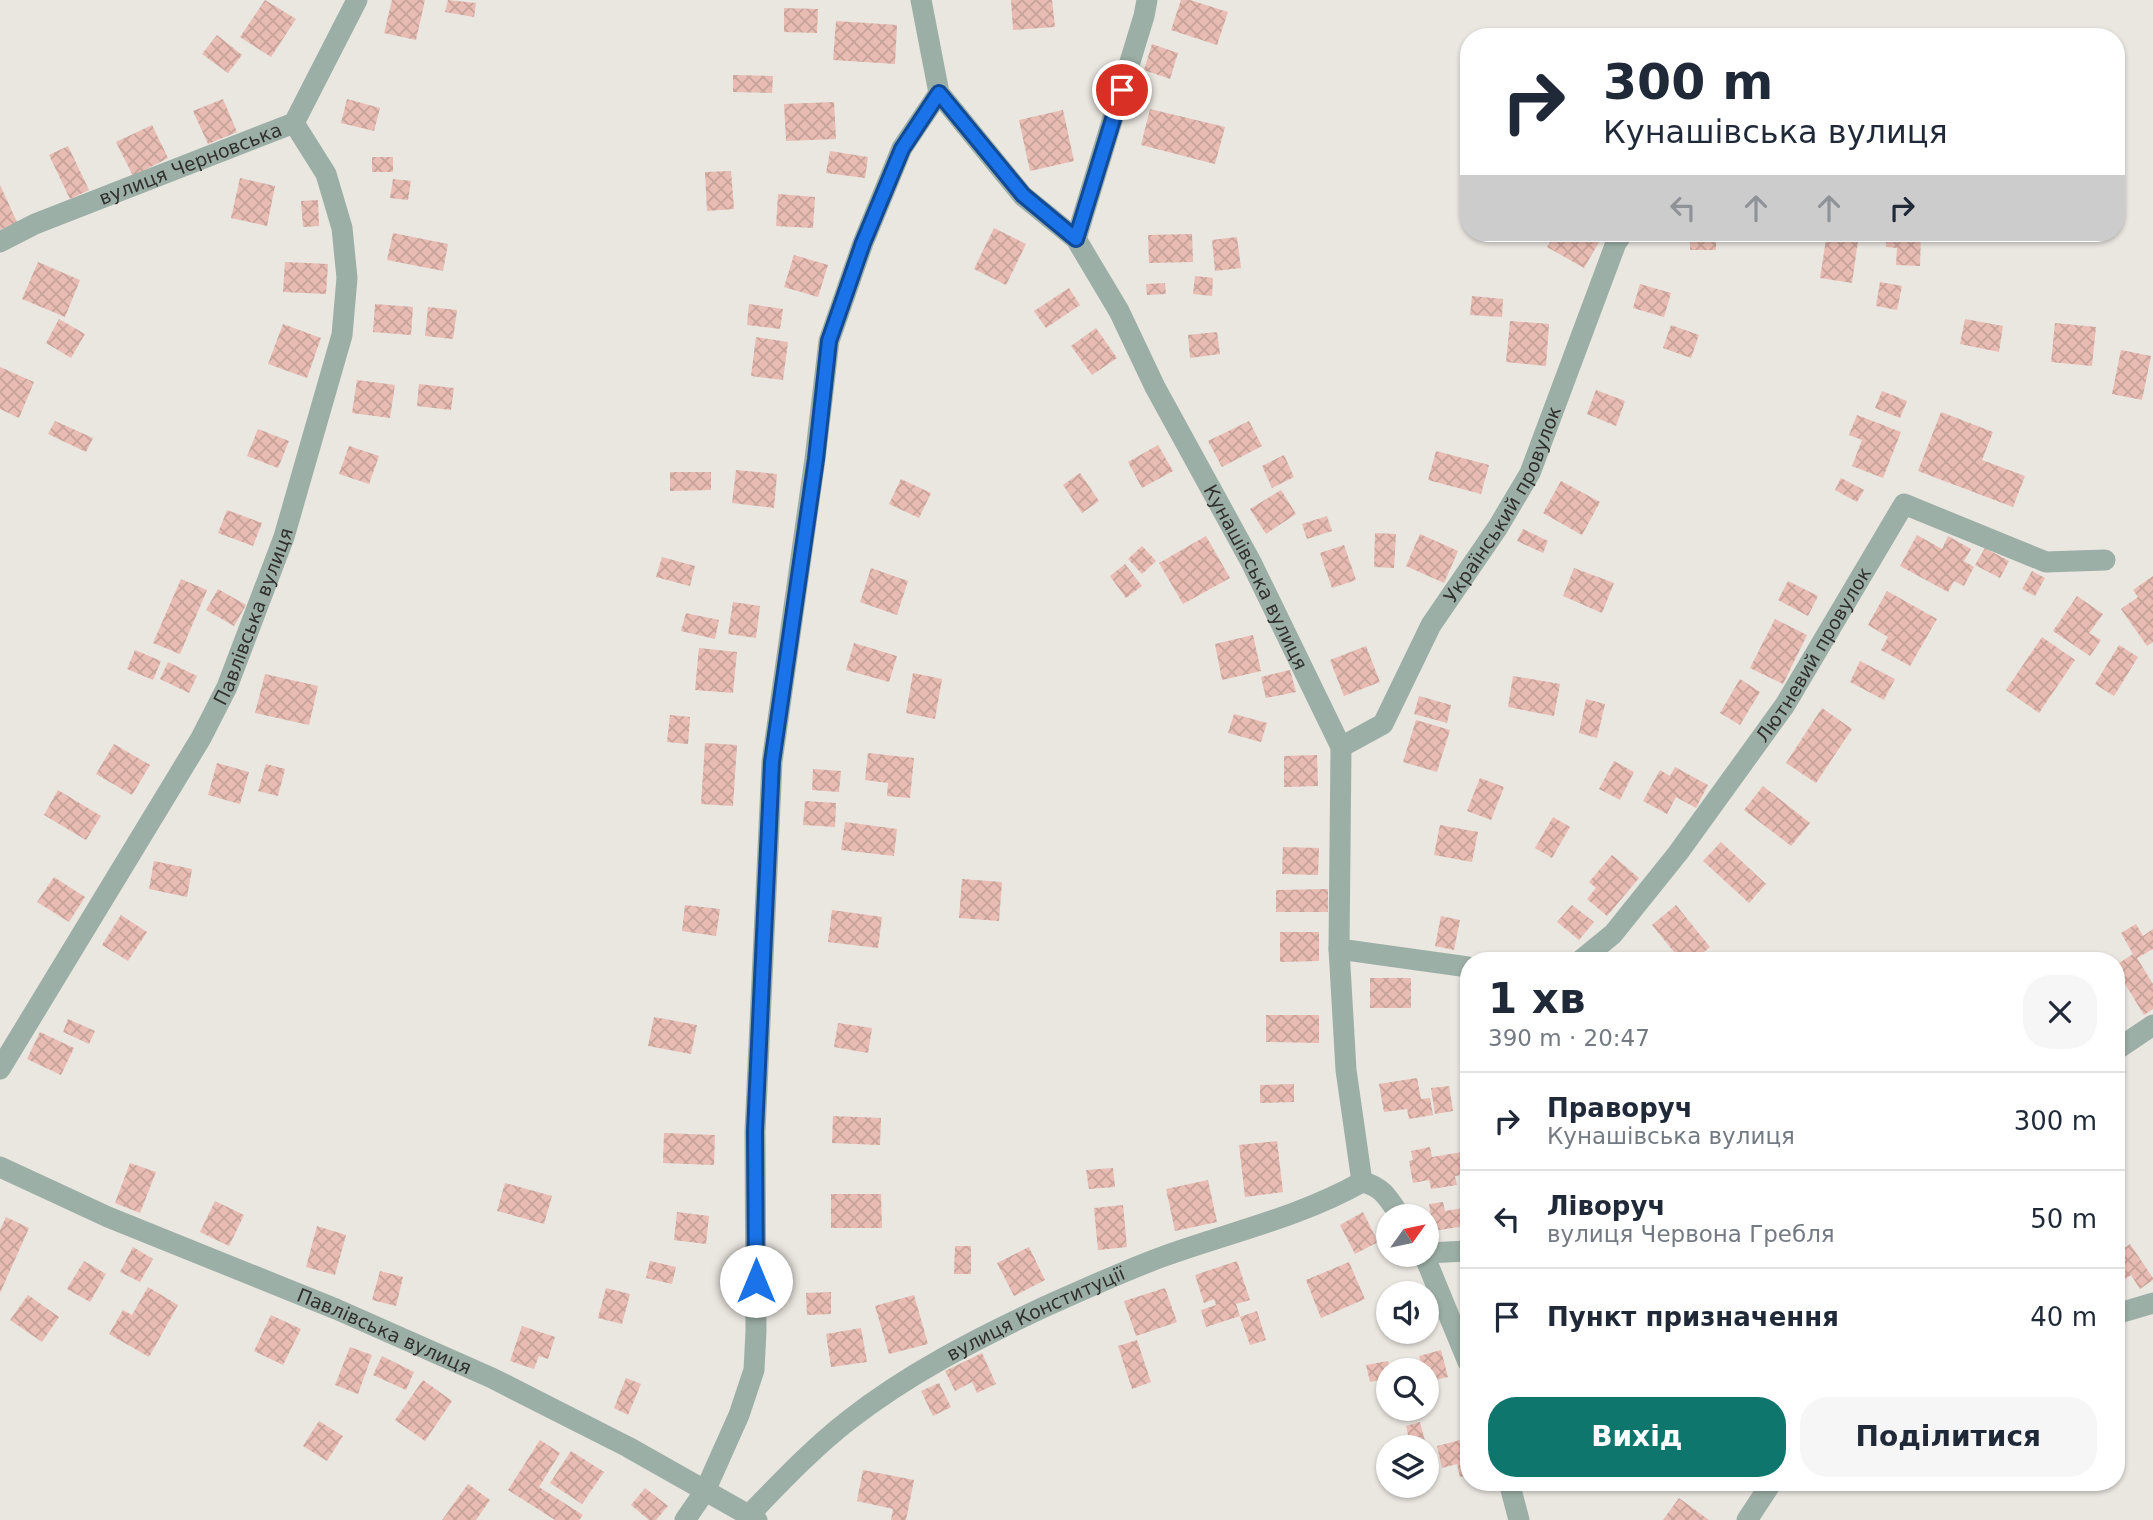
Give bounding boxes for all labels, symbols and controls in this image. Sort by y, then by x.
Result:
text: 300 m [1603,54,1773,111]
icon: right [1488,56,1579,147]
pin [1092,60,1152,120]
icon: arrive [1103,71,1141,109]
text: Кунашівська вулиця [1603,113,1948,151]
street label: вулиця Черновська [96,118,285,209]
icon: left [1664,189,1702,227]
icon: ahead [1737,189,1775,227]
icon: ahead [1810,189,1848,227]
icon: right [1883,189,1921,227]
street label: Український провулок [1439,403,1565,606]
street label: Кунашівська вулиця [1200,481,1313,673]
street label: Павлівська вулиця [209,525,297,708]
street label: Лютневий провулок [1751,563,1875,746]
text: 1 хв [1488,974,1586,1023]
button: close [2023,975,2097,1049]
text: 390 m · 20:47 [1488,1025,1650,1051]
text: Праворуч [1547,1093,1693,1123]
icon: right [1488,1102,1526,1140]
text: 300 m [2014,1106,2097,1136]
text: Кунашівська вулиця [1547,1123,1795,1149]
text: Ліворуч [1547,1191,1665,1221]
icon: left [1488,1200,1526,1238]
north arrow [1376,1204,1438,1267]
map controls [1376,1204,1439,1498]
text: 50 m [2030,1204,2097,1234]
text: вулиця Червона Гребля [1547,1221,1835,1247]
position arrow [719,1244,793,1318]
street label: вулиця Конституції [943,1262,1129,1365]
button: sound [1376,1281,1439,1344]
street label: Павлівська вулиця [294,1284,475,1379]
icon: arrive [1488,1298,1526,1336]
text: Пункт призначення [1547,1302,1839,1332]
text: 40 m [2030,1302,2097,1332]
button: search [1376,1358,1439,1421]
button: Вихід [1488,1397,1786,1477]
button: Поділитися [1800,1397,2097,1477]
button: layers [1376,1435,1439,1498]

